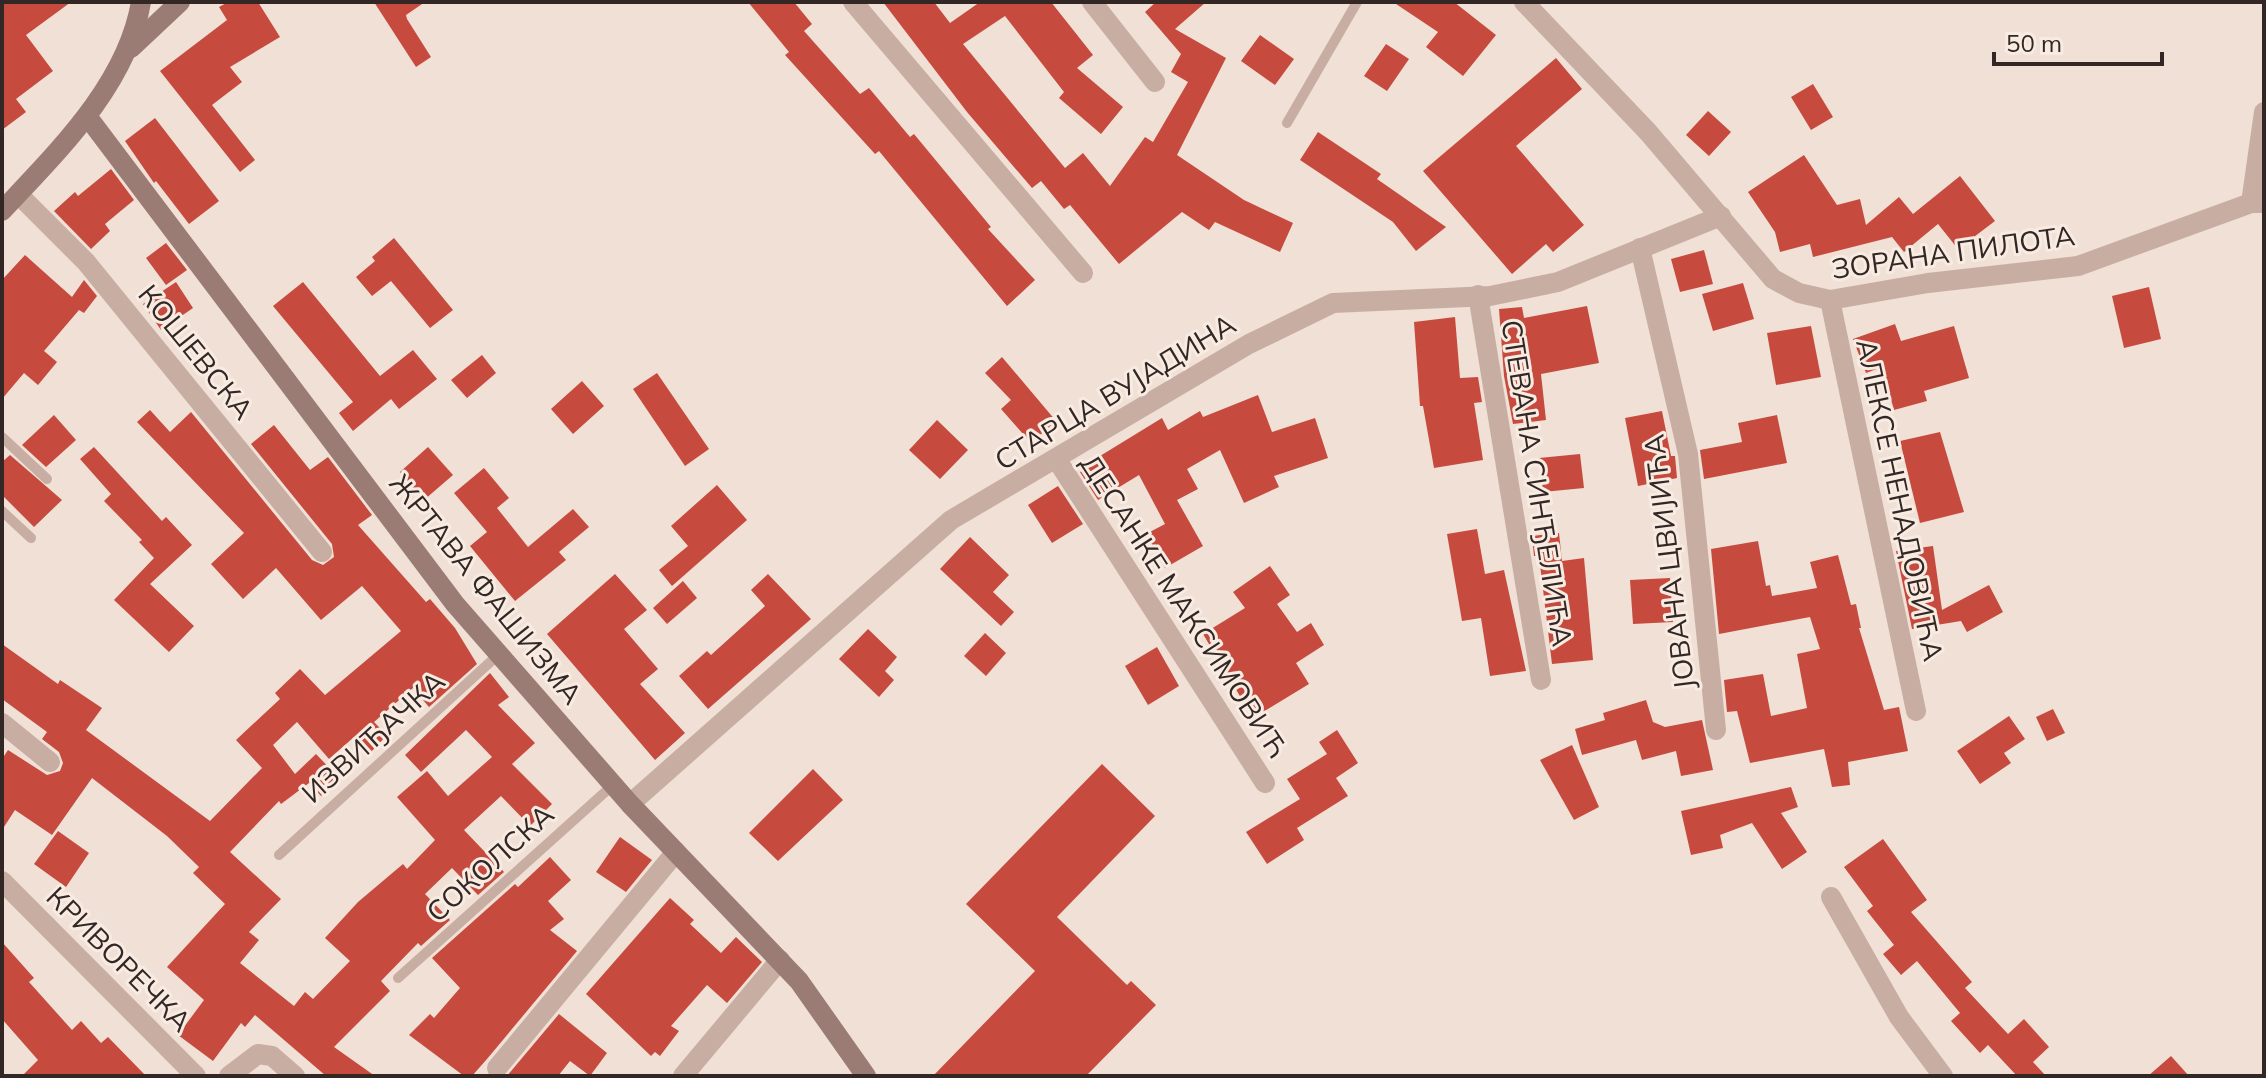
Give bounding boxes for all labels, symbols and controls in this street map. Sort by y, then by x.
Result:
scale bar [1994,16,2162,66]
text: 50 m [2006,28,2062,58]
street label: ЗОРАНА ПИЛОТА [1829,217,2077,286]
street label: КОШЕВСКА [131,277,262,426]
street label: СТАРЦА ВУЈАДИНА [988,306,1242,477]
street label: СТЕВАНА СИНЂЕЛИЋА [1494,317,1581,649]
street label: АЛЕКСЕ НЕНАДОВИЋА [1849,336,1952,664]
street label: ЈОВАНА ЦВИЈИЋА [1635,432,1702,692]
street label: ДЕСАНКЕ МАКСИМОВИЋ [1073,448,1296,764]
street label: ЖРТАВА ФАШИЗМА [383,466,590,711]
street label: ИЗВИЂАЧКА [294,663,452,810]
street label: СОКОЛСКА [419,796,561,929]
street label: КРИВОРЕЧКА [40,879,199,1039]

